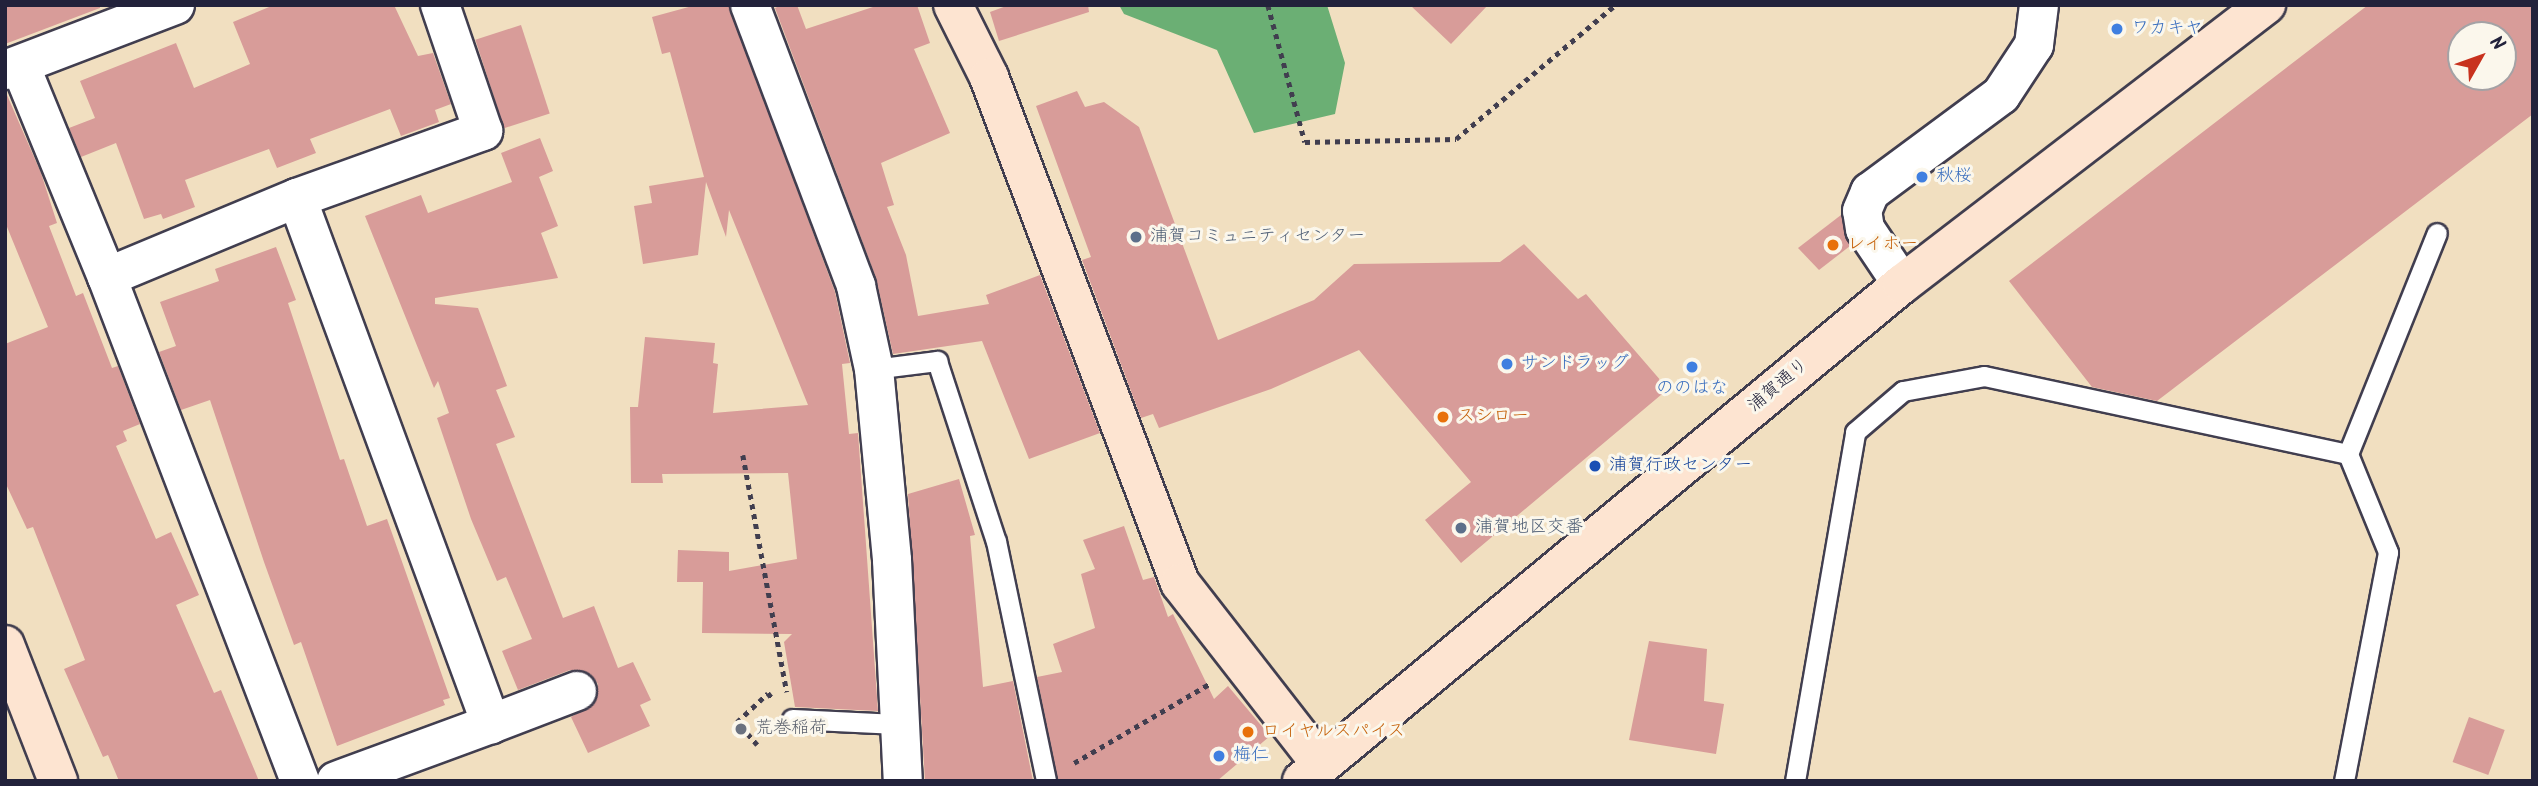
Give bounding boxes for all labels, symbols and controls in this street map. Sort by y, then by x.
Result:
place label: ワカキヤ [2131,18,2203,40]
marker: ワカキヤ [2109,21,2125,37]
north arrow [2447,21,2517,91]
text: N [2481,30,2512,58]
place label: 秋桜 [1936,166,1972,188]
marker: 秋桜 [1914,169,1930,185]
place label: 浦賀コミュニティセンター [1150,226,1366,248]
marker: 浦賀コミュニティセンター [1128,229,1144,245]
place label: レイホー [1847,234,1919,256]
marker: レイホー [1825,237,1841,253]
place label: サンドラッグ [1521,353,1629,375]
street label: 浦賀通り [1744,355,1814,417]
marker: サンドラッグ [1499,356,1515,372]
marker: ののはな [1684,359,1700,375]
place label: ののはな [1656,378,1728,400]
place label: スシロー [1457,406,1529,428]
marker: スシロー [1435,409,1451,425]
place label: 浦賀行政センター [1609,455,1753,477]
marker: 浦賀行政センター [1587,458,1603,474]
place label: 浦賀地区交番 [1475,517,1583,539]
marker: 浦賀地区交番 [1453,520,1469,536]
place label: 荒巻稲荷 [755,718,827,740]
marker: 荒巻稲荷 [733,721,749,737]
place label: ロイヤルスパイス [1262,721,1406,743]
marker: ロイヤルスパイス [1240,724,1256,740]
place label: 梅仁 [1233,745,1269,767]
marker: 梅仁 [1211,748,1227,764]

